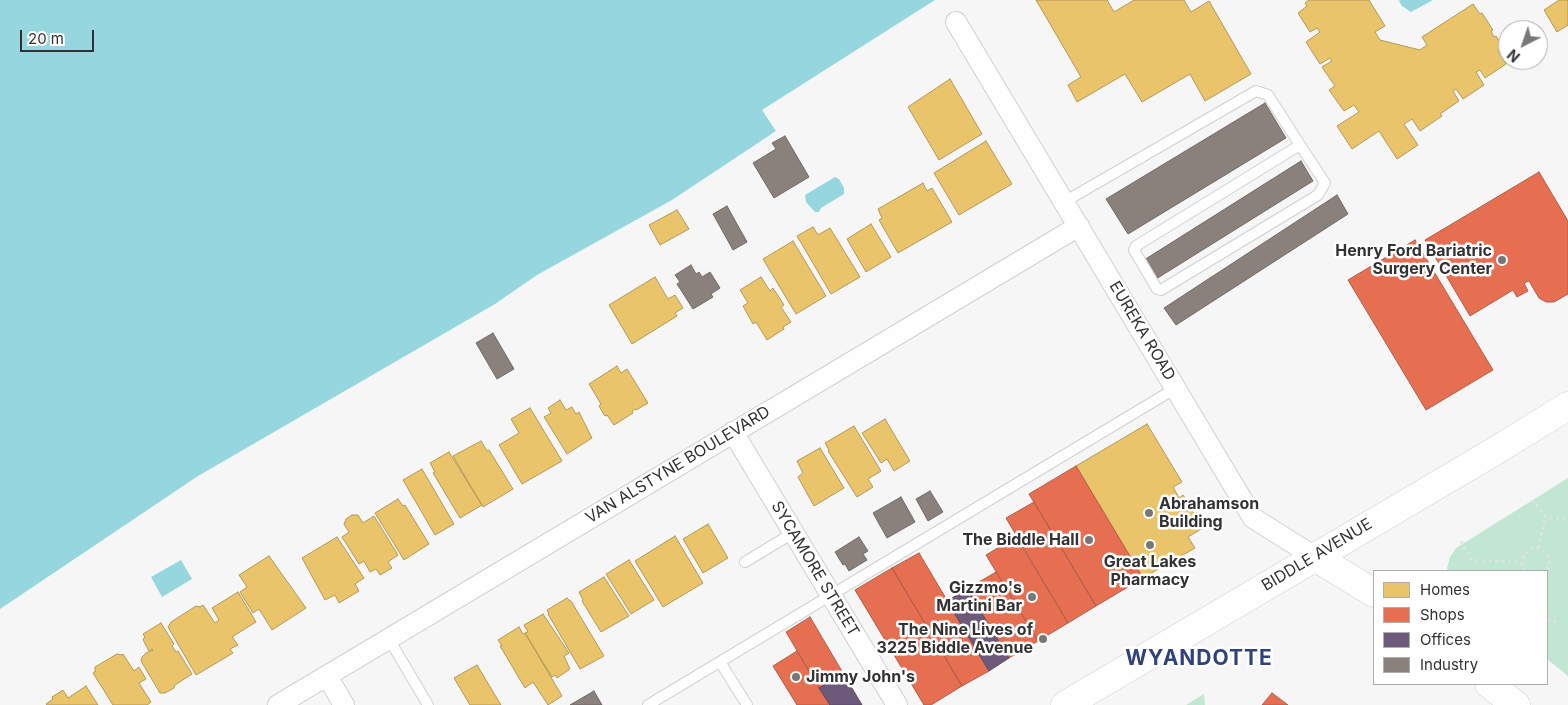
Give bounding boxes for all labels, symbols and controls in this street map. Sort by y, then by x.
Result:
scale bar [22,20,96,52]
north arrow [1498,20,1548,70]
text: 20 m [28,29,64,48]
text: N [1504,46,1523,66]
place label: Henry Ford Bariatric Surgery Center [1335,241,1492,279]
marker: Henry Ford Bariatric Surgery Center [1496,254,1508,266]
street label: EUREKA ROAD [1105,278,1179,384]
street label: VAN ALSTYNE BOULEVARD [582,402,774,528]
place label: Abrahamson Building [1159,494,1259,532]
street label: SYCAMORE STREET [767,498,863,640]
marker: Abrahamson Building [1143,507,1155,519]
street label: BIDDLE AVENUE [1258,515,1376,595]
place label: The Biddle Hall [962,530,1079,550]
marker: The Biddle Hall [1083,534,1095,546]
marker: Great Lakes Pharmacy [1144,539,1156,551]
place label: Great Lakes Pharmacy [1104,552,1196,590]
legend [1373,570,1548,685]
place label: Gizzmo's Martini Bar [936,578,1022,616]
text: Homes [1420,580,1470,599]
marker: Gizzmo's Martini Bar [1026,591,1038,603]
text: Shops [1420,605,1465,624]
place label: The Nine Lives of 3225 Biddle Avenue [877,620,1033,658]
text: Offices [1420,630,1471,649]
marker: The Nine Lives of 3225 Biddle Avenue [1037,633,1049,645]
district label: WYANDOTTE [1124,646,1274,672]
text: Industry [1420,655,1478,674]
place label: Jimmy John's [806,667,915,687]
marker: Jimmy John's [790,671,802,683]

